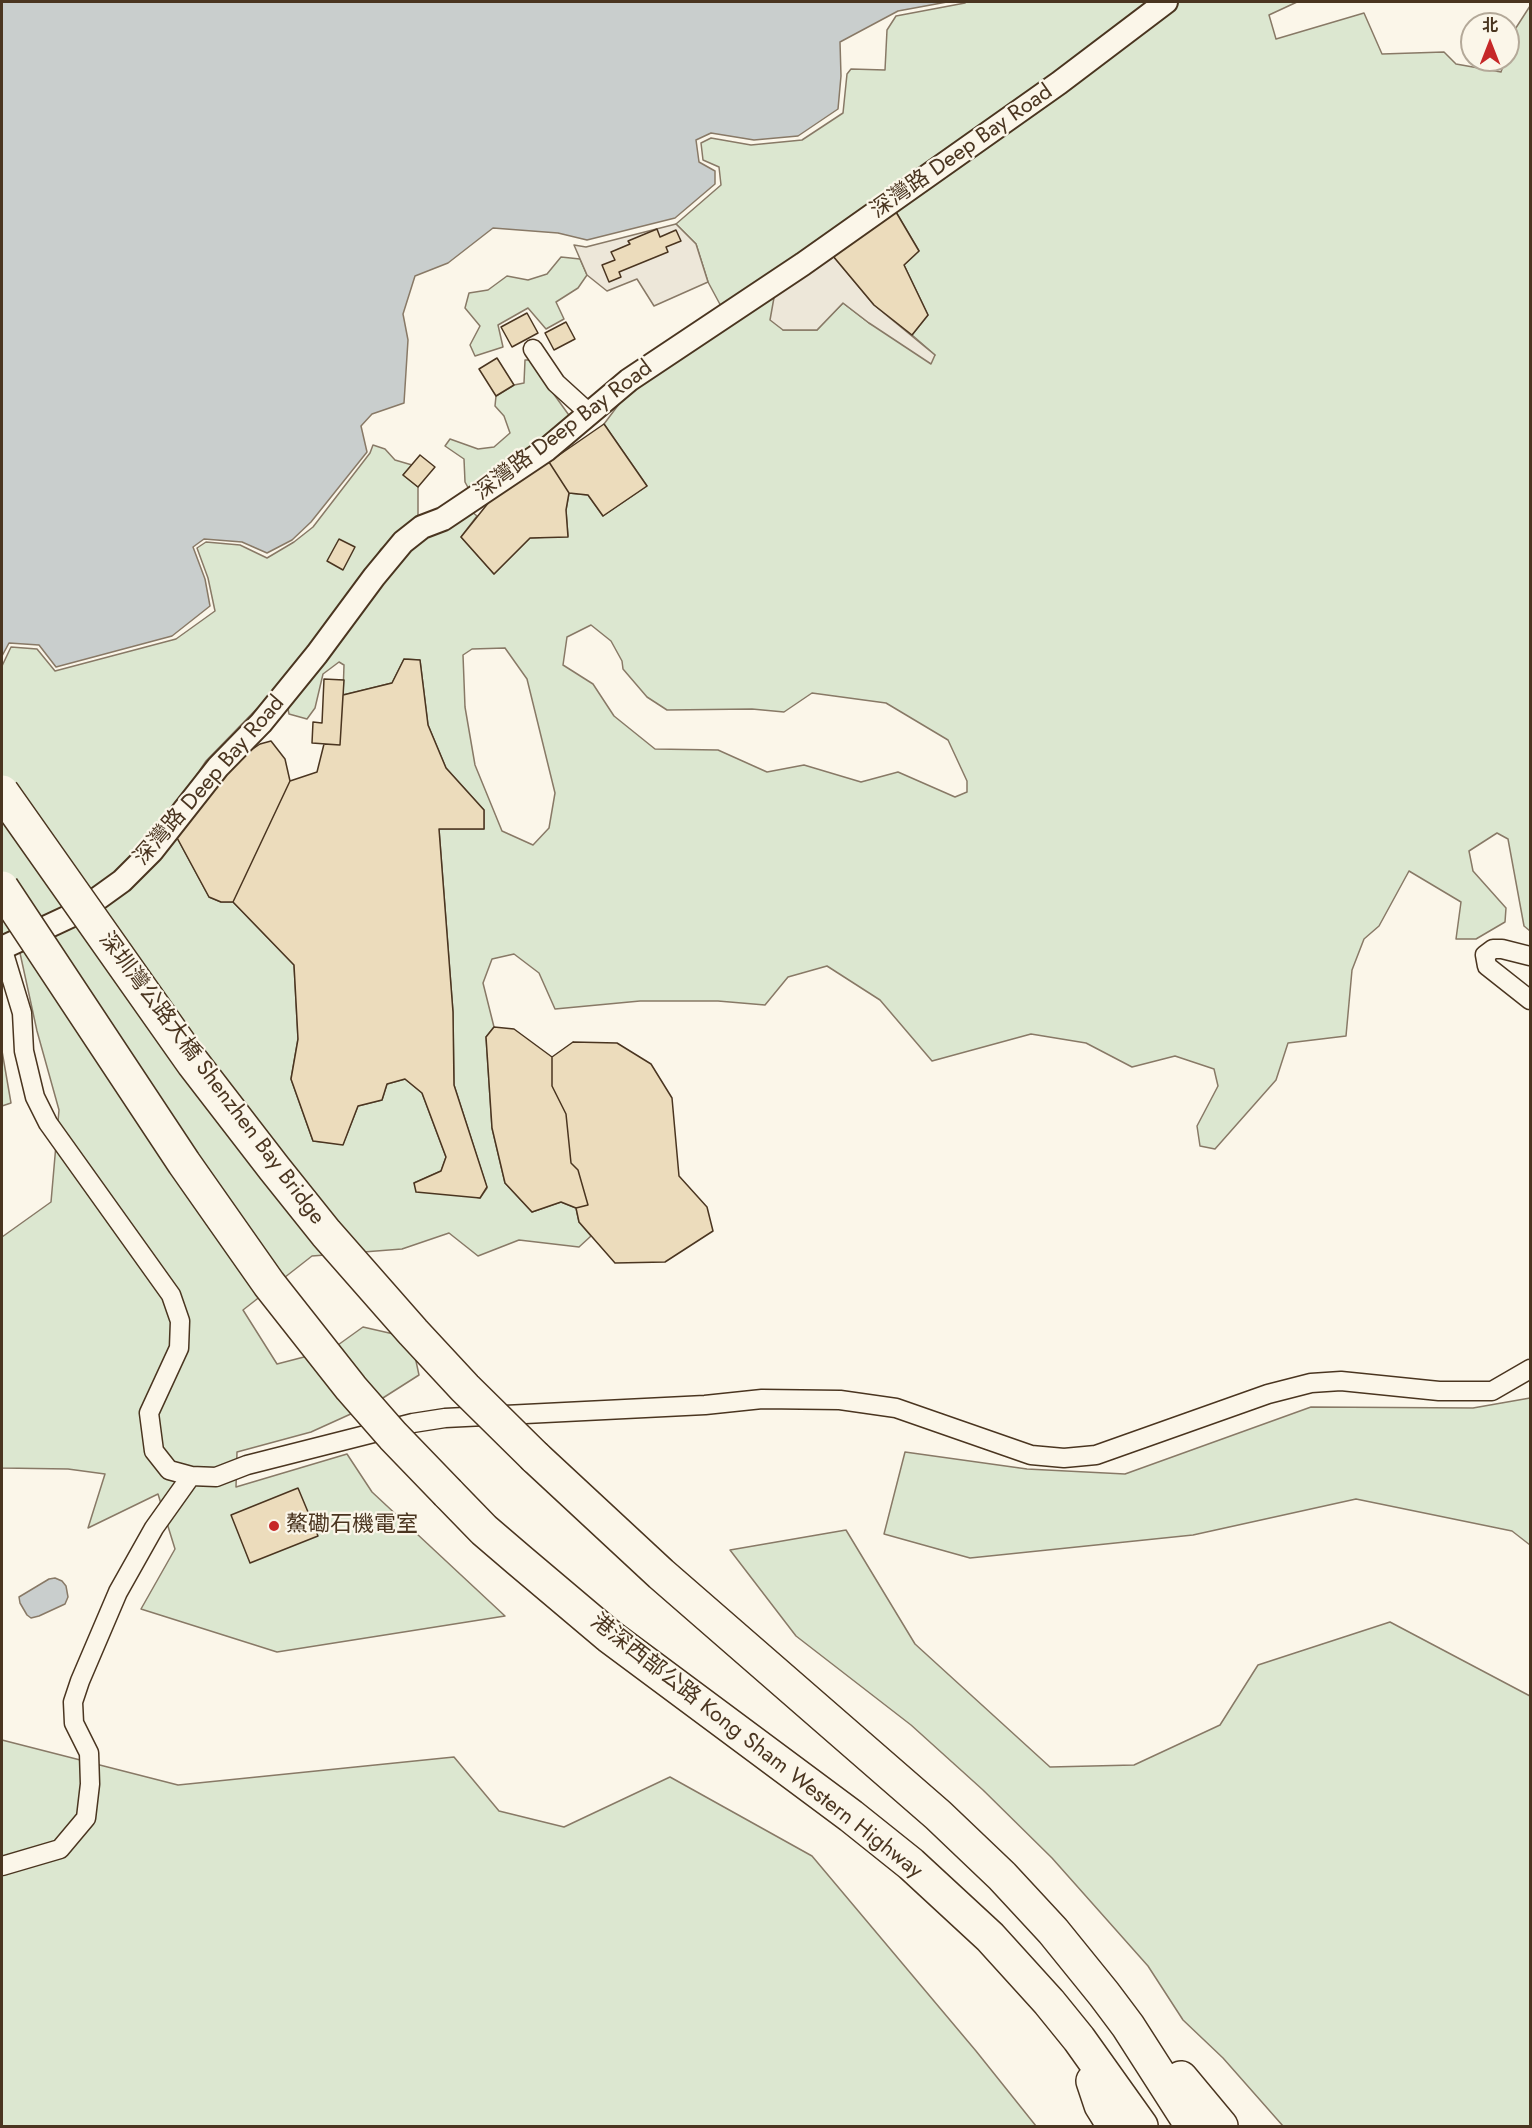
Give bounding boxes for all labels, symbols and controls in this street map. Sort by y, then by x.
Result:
north arrow [1460,12,1520,72]
text: 北 [1482,14,1498,37]
street label: 深灣路 Deep Bay Road [866,79,1058,225]
street label: 深灣路 Deep Bay Road [470,356,658,506]
street label: 深灣路 Deep Bay Road [129,691,291,871]
street label: 深圳灣公路大橋 Shenzhen Bay Bridge [92,928,330,1230]
place label: 鰲磡石機電室 [286,1513,418,1539]
marker: 鰲磡石機電室 [267,1519,281,1533]
street label: 港深西部公路 Kong Sham Western Highway [585,1609,927,1885]

